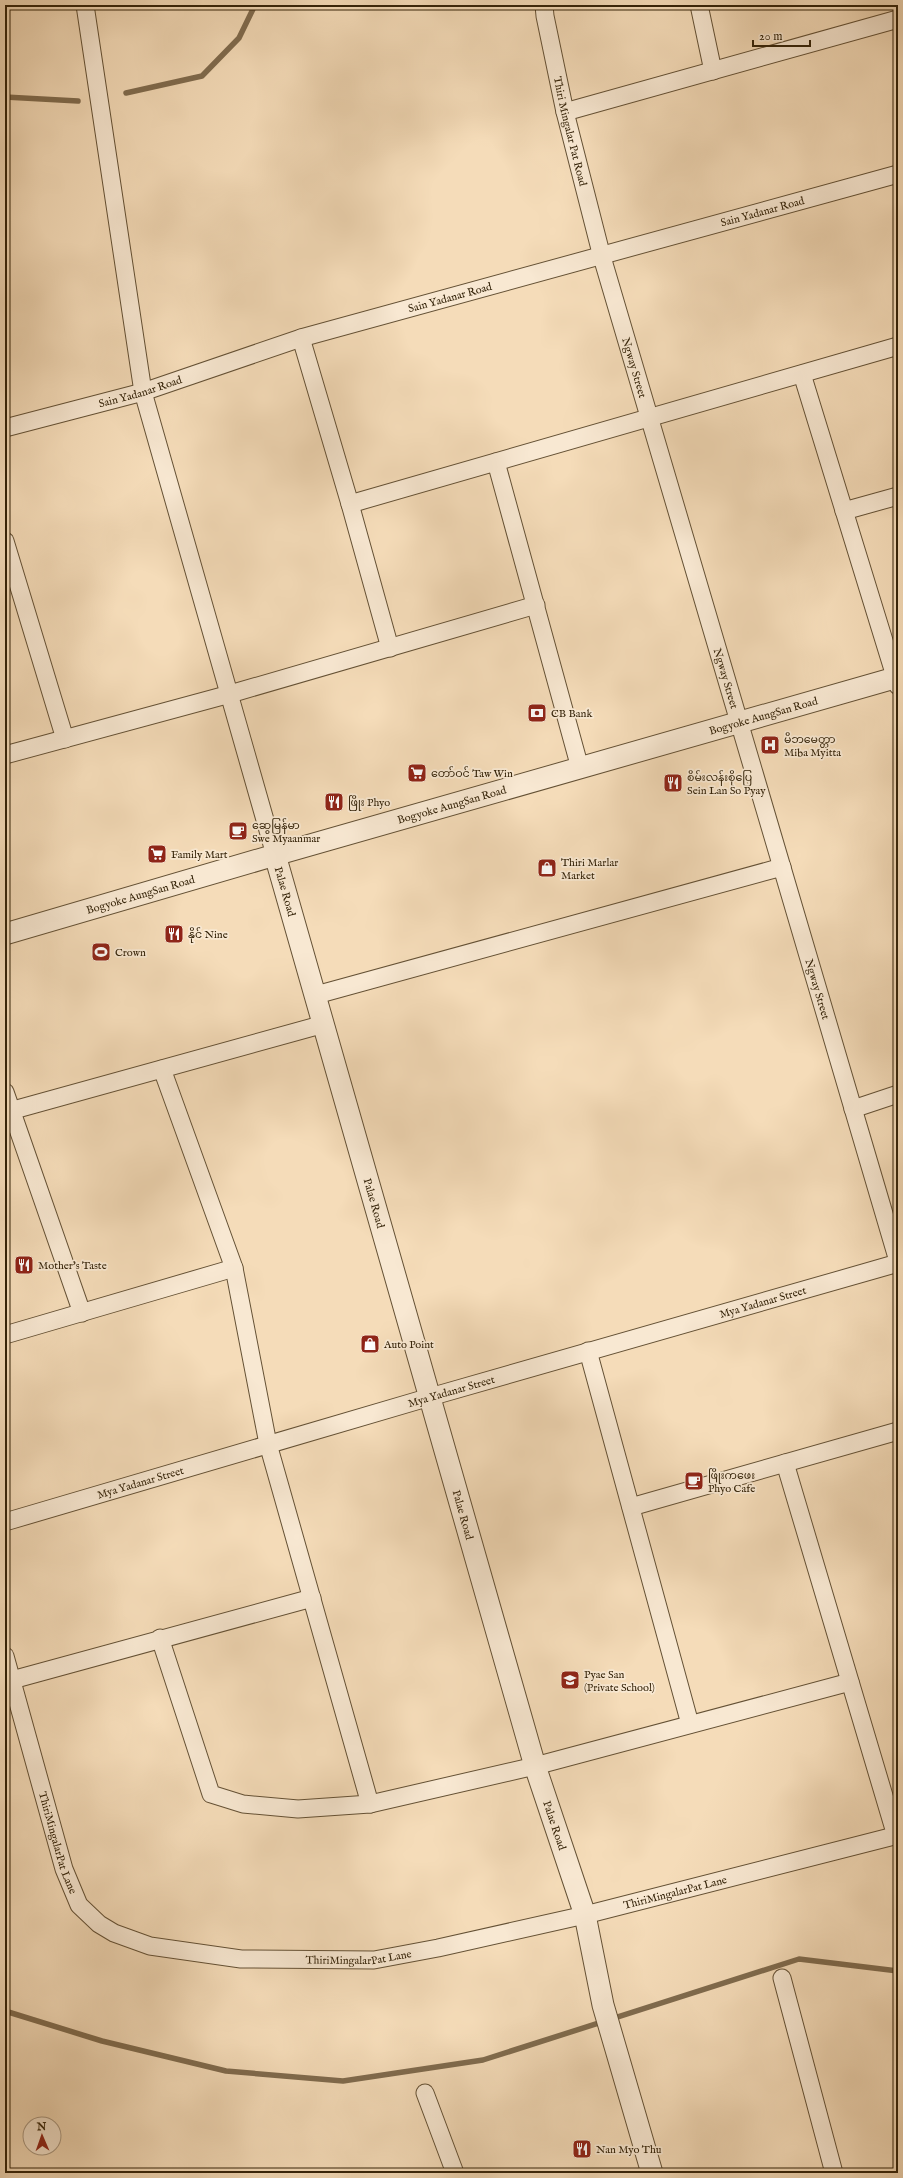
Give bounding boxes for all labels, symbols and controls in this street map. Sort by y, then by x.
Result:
scale bar [753,22,810,48]
text: 20 m [759,29,782,44]
street label: Thiri Mingalar Pat Road [550,75,590,188]
street label: Sain Yadanar Road [719,194,806,230]
street label: Sain Yadanar Road [407,280,494,316]
street label: Ngway Street [618,336,649,400]
street label: Sain Yadanar Road [97,373,184,411]
street label: Ngway Street [710,647,741,711]
street label: Bogyoke AungSan Road [707,694,820,739]
bank icon: CB Bank [526,702,548,724]
place label: CB Bank [551,707,592,721]
place label: မိဘမေတ္တာ Miba Myitta [784,732,841,760]
hospital icon: မိဘမေတ္တာ Miba Myitta [759,734,781,756]
supermarket icon: တော်ဝင် Taw Win [406,762,428,784]
place label: တော်ဝင် Taw Win [431,766,513,781]
place label: စိမ်းလန်းစိုပြေ Sein Lan So Pyay [687,770,766,798]
restaurant icon: စိမ်းလန်းစိုပြေ Sein Lan So Pyay [662,772,684,794]
street label: Bogyoke AungSan Road [396,783,508,828]
restaurant icon: ဖြိုး Phyo [323,791,345,813]
place label: ဖြိုး Phyo [348,795,390,811]
place label: ဆွေမြန်မာ Swe Myaanmar [252,818,320,846]
cafe icon: ဆွေမြန်မာ Swe Myaanmar [227,820,249,842]
supermarket icon: Family Mart [146,843,168,865]
place label: Family Mart [171,848,228,862]
place label: Thiri Marlar Market [561,856,618,883]
shop icon: Thiri Marlar Market [536,857,558,879]
street label: Palae Road [271,865,298,918]
street label: Bogyoke AungSan Road [85,873,197,918]
restaurant icon: နိုင် Nine [163,923,185,945]
place label: နိုင် Nine [188,927,228,943]
sports icon: Crown [90,941,112,963]
place label: Crown [115,946,146,960]
street label: Ngway Street [801,957,832,1022]
street label: Palae Road [360,1177,387,1230]
restaurant icon: Mother's Taste [13,1254,35,1276]
place label: Mother's Taste [38,1259,107,1273]
street label: Mya Yadanar Street [718,1284,808,1322]
shop icon: Auto Point [359,1333,381,1355]
place label: Auto Point [383,1338,434,1352]
street label: Mya Yadanar Street [406,1373,497,1411]
street label: Mya Yadanar Street [96,1464,186,1503]
place label: ဖြိုးကဖေး Phyo Cafe [708,1468,755,1496]
cafe icon: ဖြိုးကဖေး Phyo Cafe [683,1470,705,1492]
street label: Palae Road [449,1488,476,1542]
place label: Pyae San (Private School) [584,1668,655,1695]
school or university icon: Pyae San (Private School) [559,1669,581,1691]
street label: ThiriMingalarPat Lane [35,1790,80,1896]
street label: Palae Road [539,1799,569,1852]
street label: ThiriMingalarPat Lane [622,1873,728,1913]
street label: ThiriMingalarPat Lane [306,1947,413,1968]
north arrow [22,2116,62,2156]
text: N [36,2120,47,2134]
restaurant icon: Nan Myo Thu [571,2138,593,2160]
place label: Nan Myo Thu [596,2143,662,2157]

